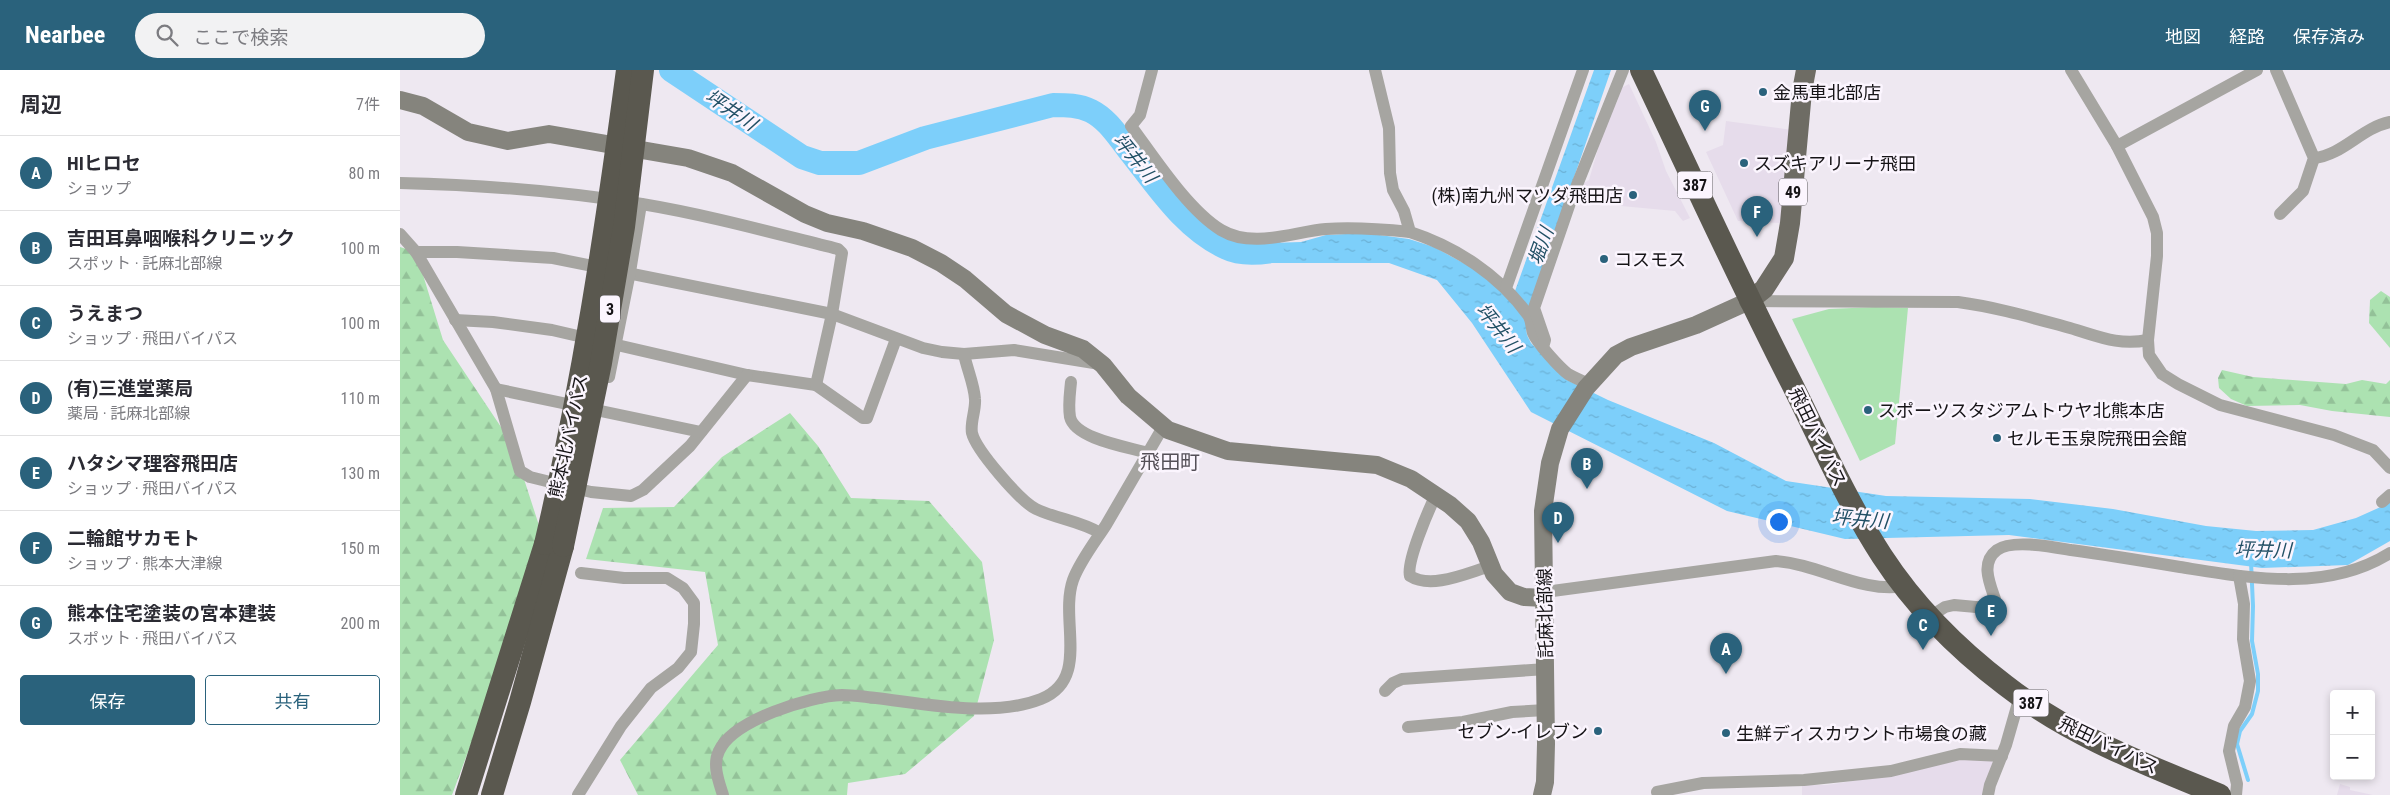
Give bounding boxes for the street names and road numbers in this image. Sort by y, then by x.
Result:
road number: 387 [1678,172,1712,198]
road number: 49 [1779,178,1807,206]
road number: 3 [600,295,620,322]
street label: 熊本北バイパス [545,372,591,500]
street label: 飛田バイパス [1785,384,1851,490]
street label: 託麻北部線 [1534,568,1556,658]
road number: 387 [2014,690,2048,716]
street label: 飛田バイパス [2056,712,2162,778]

